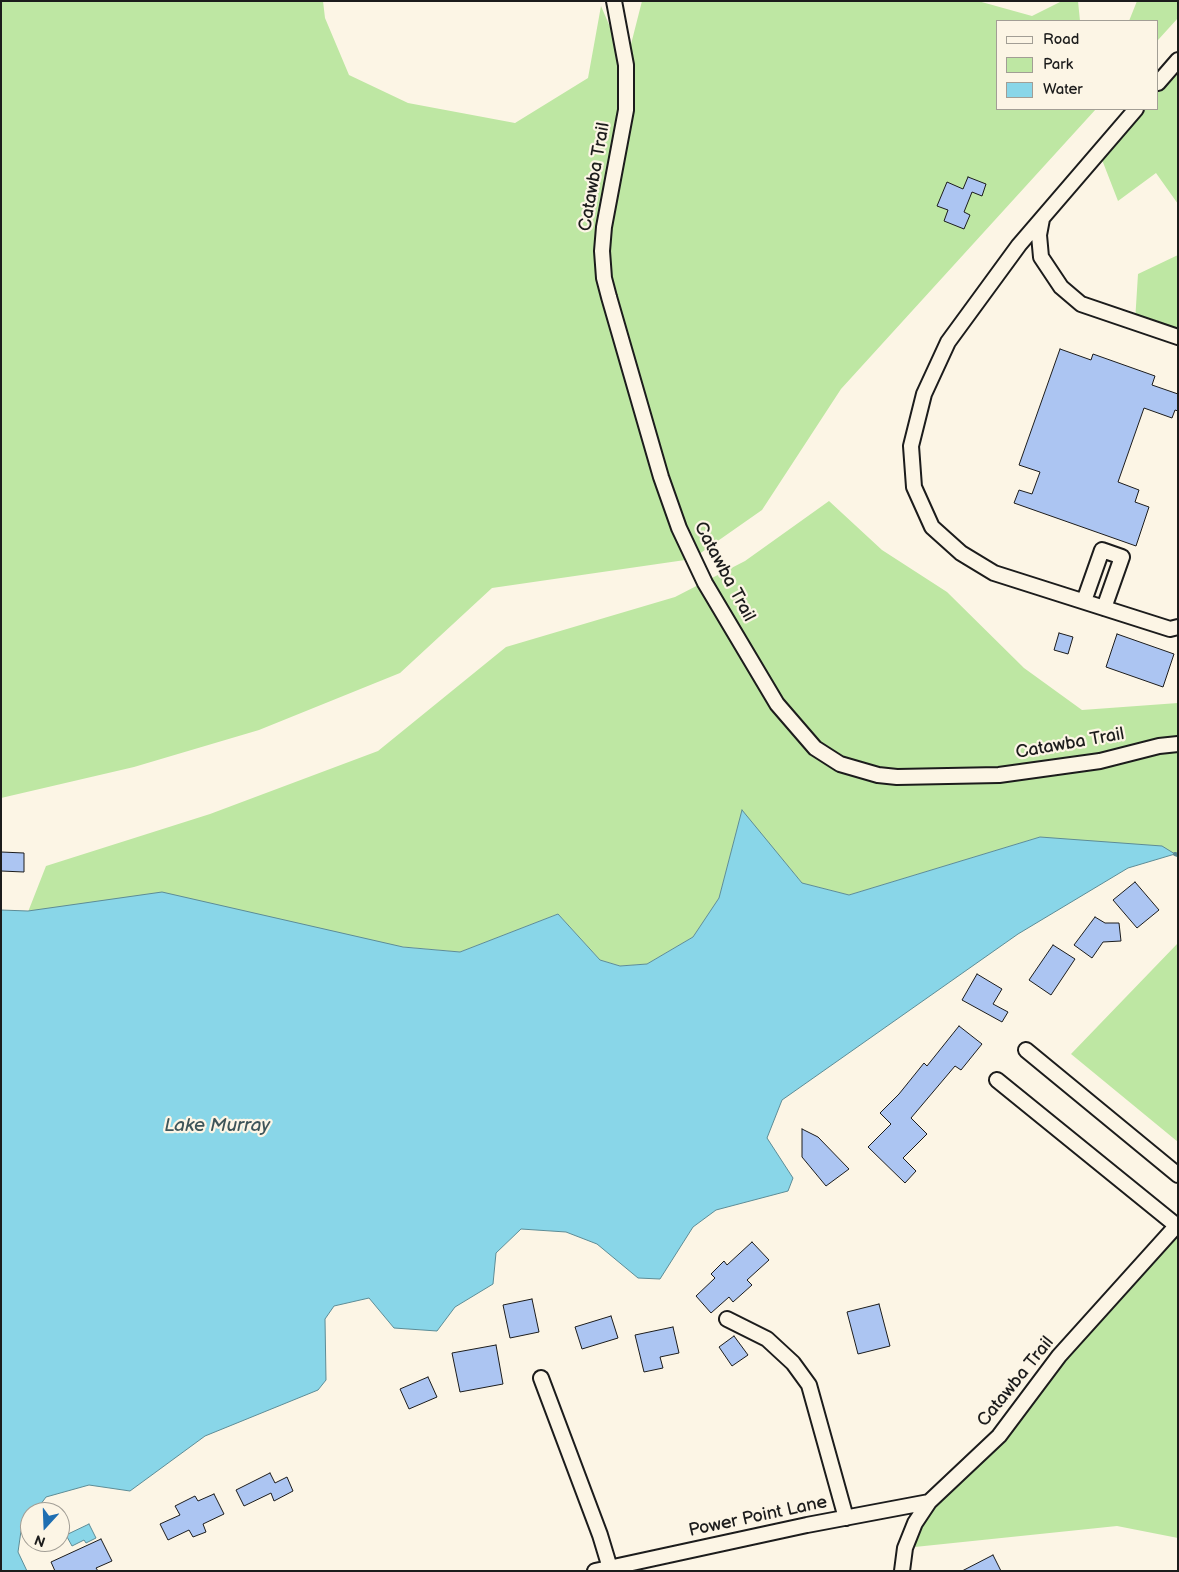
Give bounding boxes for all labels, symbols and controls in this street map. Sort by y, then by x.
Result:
legend [996,20,1159,110]
text: Road [1043,30,1079,49]
text: Park [1043,55,1073,74]
text: Water [1043,80,1083,99]
street label: Catawba Trail [575,121,615,233]
street label: Catawba Trail [689,518,759,626]
street label: Catawba Trail [1014,724,1126,764]
water label: Lake Murray [164,1115,270,1137]
street label: Catawba Trail [973,1333,1059,1431]
street label: Power Point Lane [687,1492,829,1542]
north arrow [20,1502,70,1552]
text: N [32,1531,48,1550]

